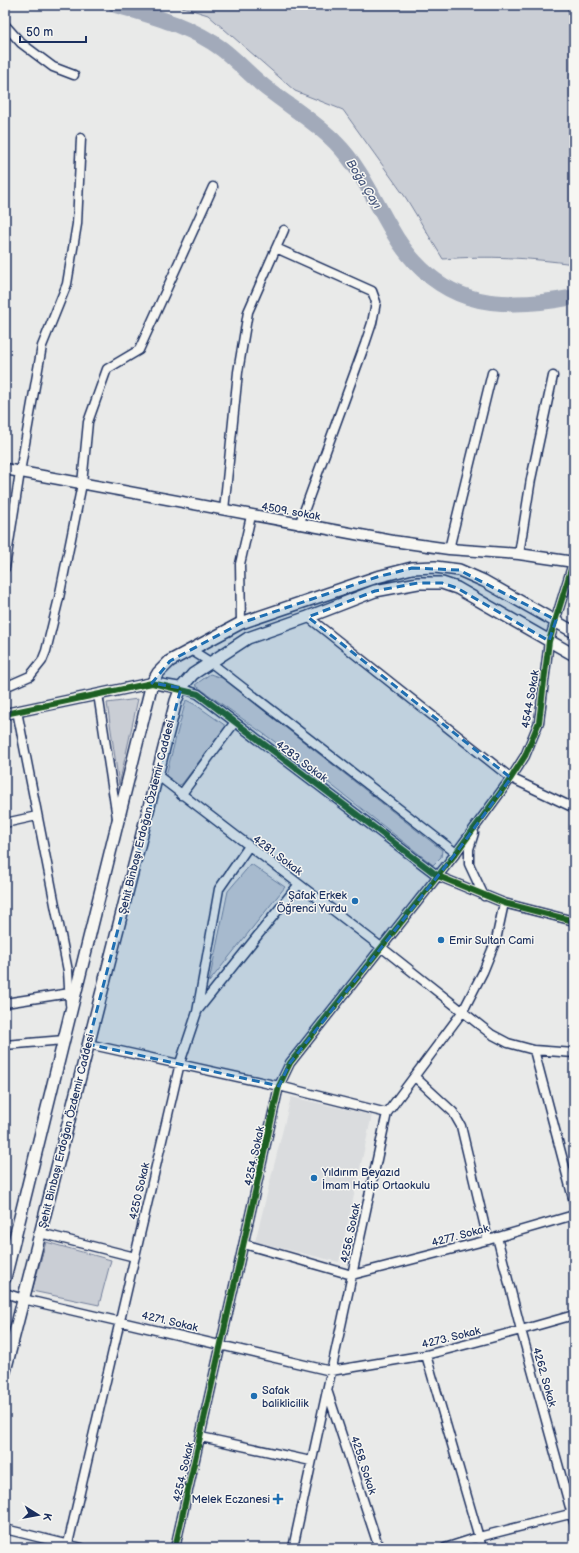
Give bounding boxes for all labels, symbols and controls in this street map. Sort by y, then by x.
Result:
scale bar [20,18,86,44]
text: 50 m [26,25,53,40]
water label: Boğa Çayı [343,157,385,212]
street label: 4509. sokak [261,500,322,523]
street label: 4544 Sokak [519,668,542,729]
street label: Şehit Binbaşı Erdoğan Özdemir Caddesi [115,718,177,916]
street label: 4283. Sokak [273,738,330,785]
street label: 4281. Sokak [250,833,305,879]
place label: Şafak Erkek Öğrenci Yurdu [277,889,348,915]
marker: Şafak Erkek Öğrenci Yurdu [350,896,360,906]
place label: Emir Sultan Cami [449,934,534,947]
marker: Emir Sultan Cami [436,935,446,945]
street label: Şehit Binbaşı Erdoğan Özdemir Caddesi [35,1032,97,1230]
street label: 4254. Sokak [242,1124,267,1187]
street label: 4250 Sokak [127,1161,153,1221]
place label: Yıldırım Beyazıd İmam Hatip Ortaokulu [321,1166,430,1192]
marker: Yıldırım Beyazıd İmam Hatip Ortaokulu [309,1173,319,1183]
street label: 4256. Sokak [338,1201,363,1264]
street label: 4277. Sokak [430,1221,491,1249]
street label: 4271. Sokak [140,1309,200,1334]
street label: 4273. Sokak [420,1324,482,1351]
street label: 4262. Sokak [530,1346,559,1409]
place label: Safak baliklicilik [262,1384,309,1410]
marker: Safak baliklicilik [249,1391,259,1401]
street label: 4258. Sokak [348,1434,379,1497]
street label: 4254. Sokak [170,1440,197,1503]
place label: Melek Eczanesi [192,1493,270,1506]
marker: Melek Eczanesi [273,1494,283,1504]
north arrow [18,1495,58,1535]
text: K [40,1512,54,1522]

